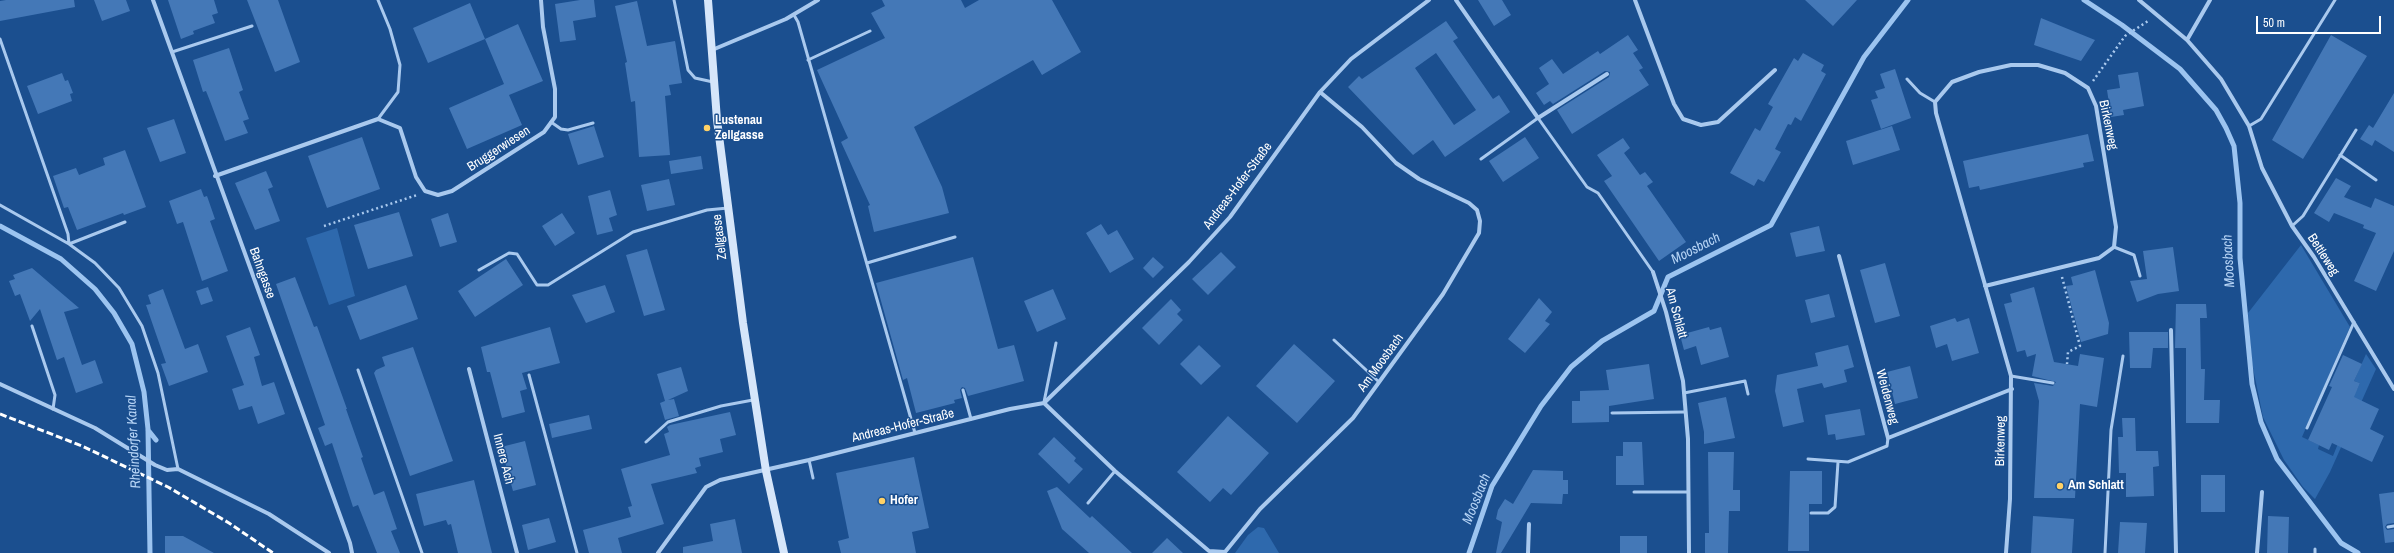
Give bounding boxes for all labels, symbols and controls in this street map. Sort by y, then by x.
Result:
scale bar [2258,8,2383,34]
text: 50 m [2263,15,2285,31]
street label: Birkenweg [2095,99,2121,151]
place label: Lustenau Zellgasse [715,113,764,144]
street label: Bruggerwiesen [465,123,533,175]
marker: Lustenau Zellgasse [702,123,712,133]
street label: Andreas-Hofer-Straße [1200,139,1276,233]
street label: Zellgasse [709,213,731,261]
water label: Moosbach [1669,229,1723,269]
street label: Bettleweg [2304,231,2342,279]
water label: Moosbach [2219,234,2239,288]
street label: Bahngasse [246,245,278,301]
street label: Am Schlatt [1662,286,1690,340]
street label: Am Moosbach [1355,331,1407,395]
street label: Weidenweg [1872,368,1902,426]
water label: Rheindorfer Kanal [123,395,145,489]
street label: Andreas-Hofer-Straße [850,406,956,446]
street label: Birkenweg [1993,416,2009,466]
street label: Innere Ach [489,432,517,486]
water label: Moosbach [1459,471,1495,527]
place label: Am Schlatt [2068,478,2124,494]
marker: Am Schlatt [2055,481,2065,491]
place label: Hofer [890,493,918,509]
marker: Hofer [877,496,887,506]

